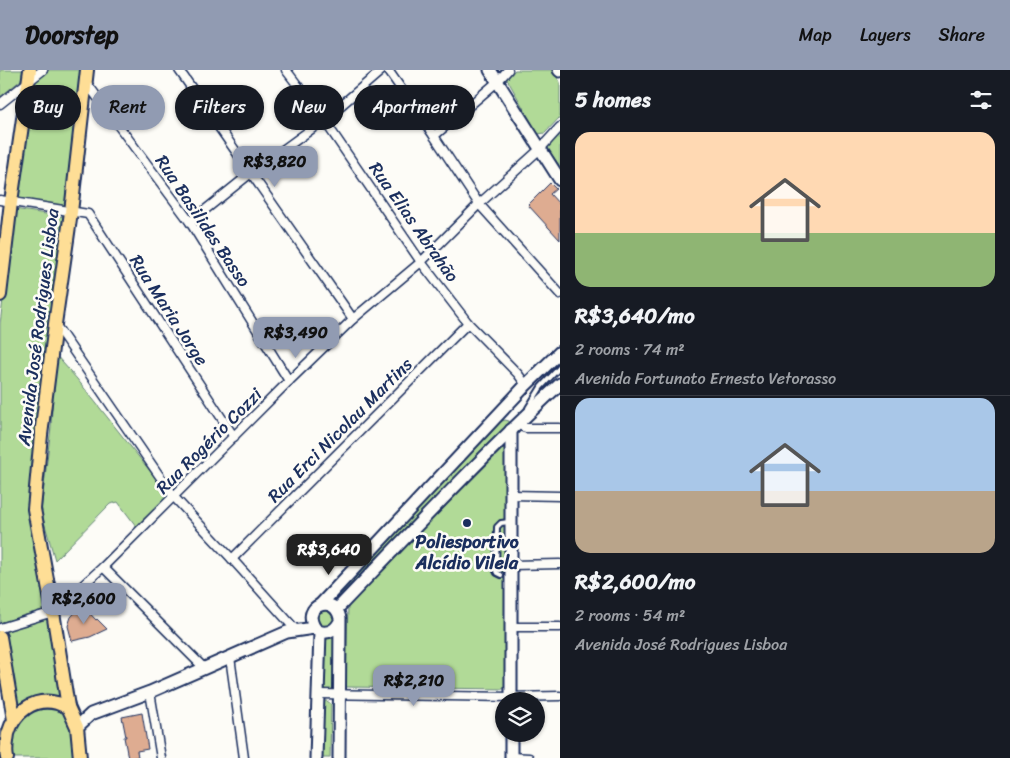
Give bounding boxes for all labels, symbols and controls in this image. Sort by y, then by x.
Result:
text: Doorstep [25,14,119,56]
text: Map [799,19,832,51]
text: Layers [860,19,911,51]
text: Share [939,19,985,51]
text: 5 homes [575,81,651,119]
chip: Buy [15,85,81,130]
chip: Rent [91,85,165,130]
chip: Filters [175,85,264,130]
chip: New [274,85,344,130]
chip: Apartment [354,85,475,130]
icon: filters [967,86,995,114]
pin: R$3,820 [229,146,321,188]
text: R$3,820 [244,147,306,176]
street label: Rua Basilides Basso [147,148,259,294]
street label: Rua Elias Abrahão [360,155,468,289]
icon: home [740,165,830,255]
street label: Avenida José Rodrigues Lisboa [7,206,69,448]
street label: Rua Maria Jorge [121,248,217,372]
text: R$3,640/mo [575,297,695,335]
pin: R$3,490 [250,316,342,359]
text: R$3,490 [264,318,328,347]
text: 2 rooms · 74 m² [575,335,685,364]
street label: Rua Erci Nicolau Martins [260,349,421,510]
text: Avenida Fortunato Ernesto Vetorasso [575,364,836,393]
street label: Rua Rogério Cozzi [148,379,271,502]
icon: home [740,430,830,520]
marker: Poliesportivo Alcídio Vilela [461,517,473,529]
place label: Poliesportivo Alcídio Vilela [415,526,519,579]
pin: R$3,640 [283,534,375,576]
text: R$3,640 [298,535,360,564]
text: R$2,600/mo [575,563,695,601]
pin: R$2,600 [38,582,130,625]
text: R$2,600 [52,584,116,613]
text: 2 rooms · 54 m² [575,601,685,630]
text: Avenida José Rodrigues Lisboa [575,630,787,659]
pin: R$2,210 [368,664,460,707]
text: R$2,210 [384,666,444,695]
map controls [495,692,545,742]
button: layers [495,692,545,742]

